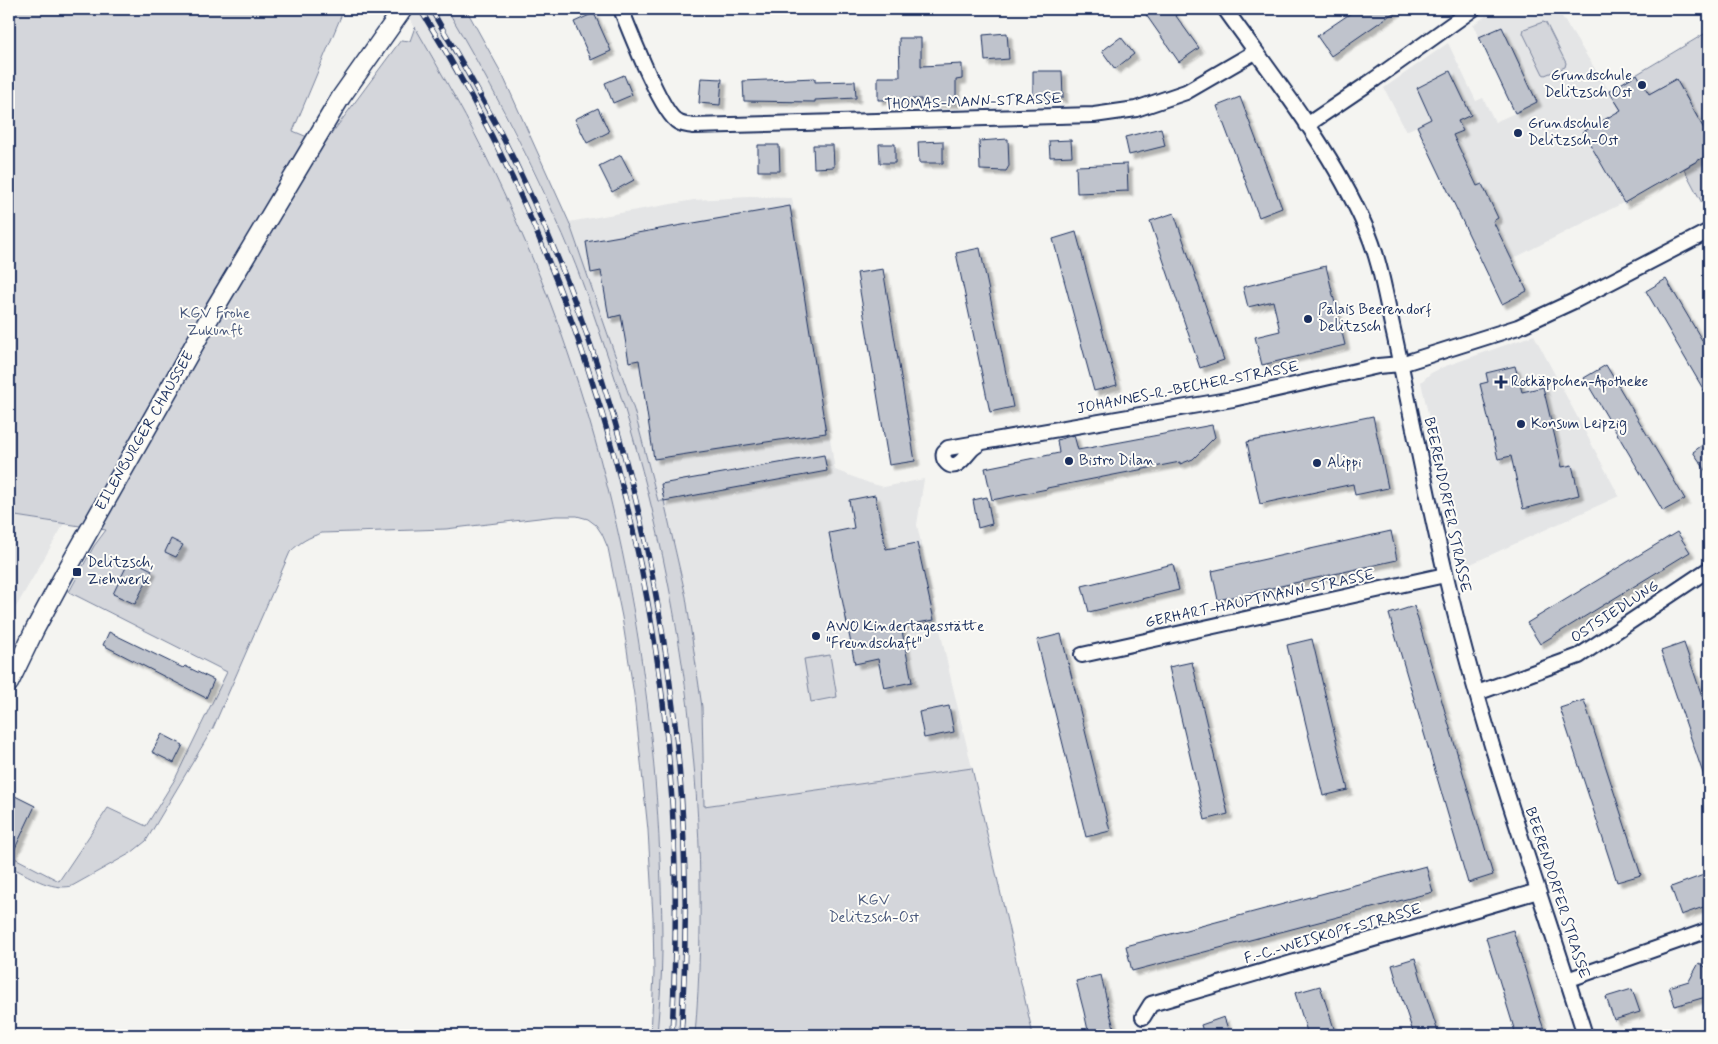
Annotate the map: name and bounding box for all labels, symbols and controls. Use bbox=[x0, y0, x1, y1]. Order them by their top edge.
place label: Grundschule Delitzsch Ost bbox=[1544, 66, 1633, 103]
marker: Grundschule Delitzsch Ost bbox=[1636, 79, 1648, 91]
street label: THOMAS-MANN-STRASSE bbox=[884, 89, 1062, 115]
place label: Grundschule Delitzsch-Ost bbox=[1528, 114, 1619, 151]
marker: Grundschule Delitzsch-Ost bbox=[1512, 127, 1524, 139]
place label: Palais Beerendorf Delitzsch bbox=[1318, 300, 1432, 337]
park label: KGV Frohe Zukunft bbox=[180, 304, 250, 341]
marker: Palais Beerendorf Delitzsch bbox=[1302, 313, 1314, 325]
street label: EILENBURGER CHAUSSEE bbox=[91, 347, 199, 514]
street label: JOHANNES-R.-BECHER-STRASSE bbox=[1075, 357, 1301, 419]
place label: Rotkäppchen-Apotheke bbox=[1511, 372, 1649, 393]
marker: Rotkäppchen-Apotheke bbox=[1495, 376, 1507, 388]
place label: Konsum Leipzig bbox=[1531, 414, 1627, 435]
street label: BEERENDORFER STRASSE bbox=[1419, 415, 1475, 595]
marker: Konsum Leipzig bbox=[1515, 418, 1527, 430]
place label: Bistro Dilan bbox=[1079, 451, 1155, 471]
place label: Alippi bbox=[1327, 453, 1362, 473]
marker: Bistro Dilan bbox=[1063, 455, 1075, 467]
marker: Alippi bbox=[1311, 457, 1323, 469]
place label: Delitzsch, Ziehwerk bbox=[87, 553, 154, 590]
street label: GERHART-HAUPTMANN-STRASSE bbox=[1143, 565, 1377, 633]
marker: Delitzsch, Ziehwerk bbox=[71, 566, 83, 578]
street label: OSTSIEDLUNG bbox=[1567, 576, 1663, 648]
place label: AWO Kindertagesstätte "Freundschaft" bbox=[826, 617, 984, 654]
marker: AWO Kindertagesstätte "Freundschaft" bbox=[810, 630, 822, 642]
street label: BEERENDORFER STRASSE bbox=[1520, 805, 1594, 982]
park label: KGV Delitzsch-Ost bbox=[829, 891, 920, 928]
street label: F.-C.-WEISKOPF-STRASSE bbox=[1242, 899, 1425, 969]

